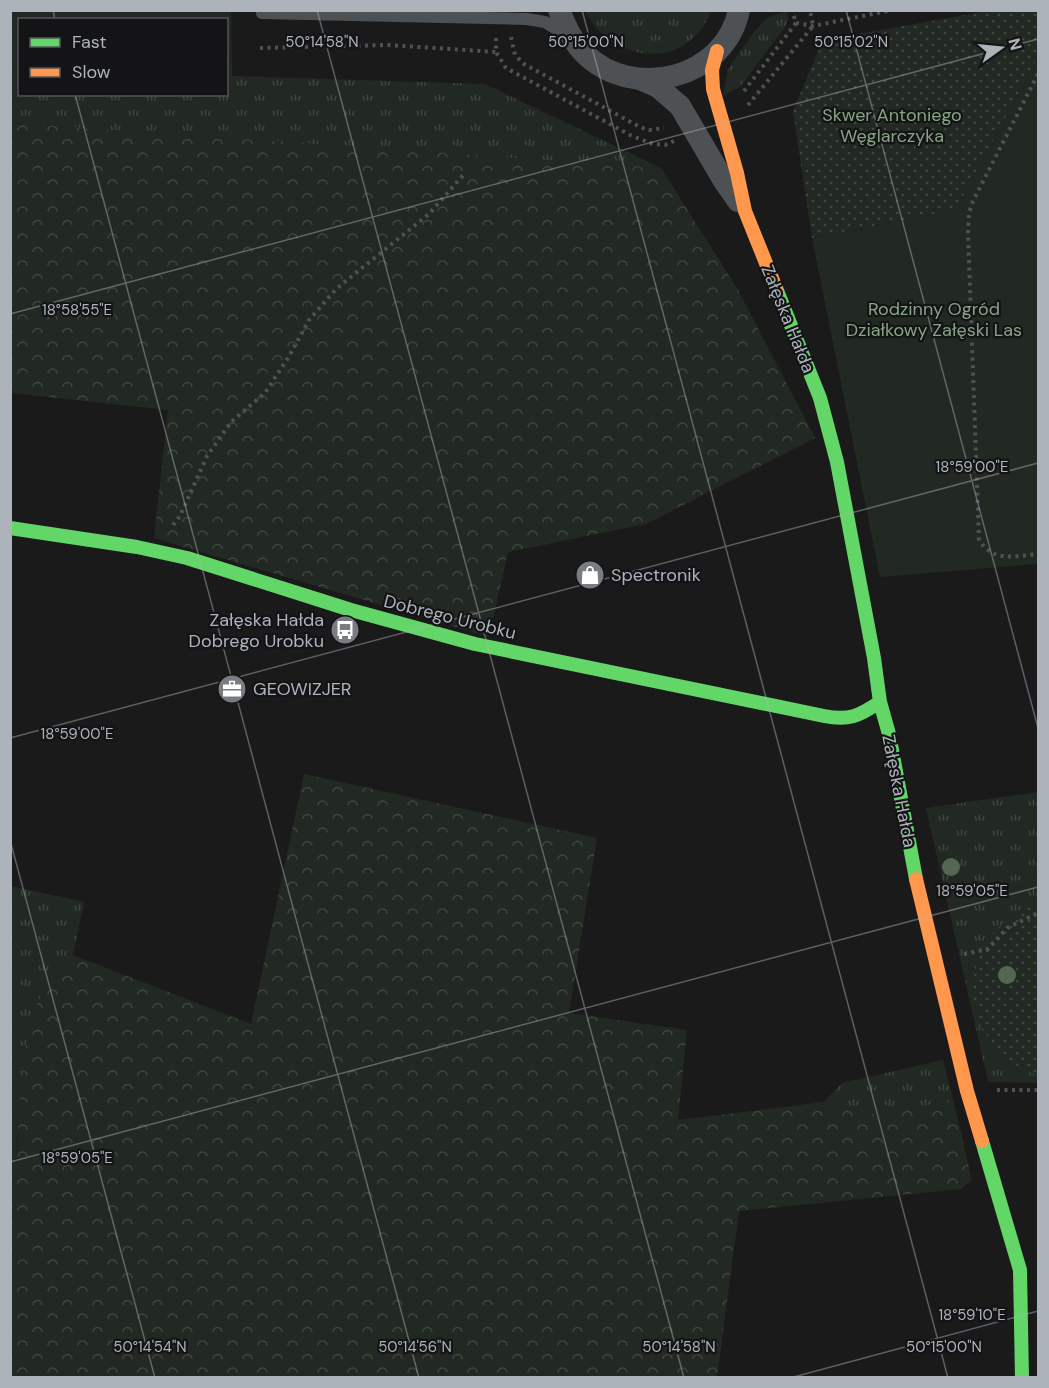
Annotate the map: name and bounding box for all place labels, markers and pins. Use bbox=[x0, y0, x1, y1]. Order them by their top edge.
shop icon: Spectronik bbox=[574, 559, 606, 591]
place label: Spectronik bbox=[611, 563, 701, 587]
place label: Załęska Hałda Dobrego Urobku bbox=[189, 608, 324, 653]
bus stop icon: Załęska Hałda Dobrego Urobku bbox=[329, 614, 361, 646]
office icon: GEOWIZJER bbox=[216, 673, 248, 705]
place label: GEOWIZJER bbox=[253, 677, 352, 701]

